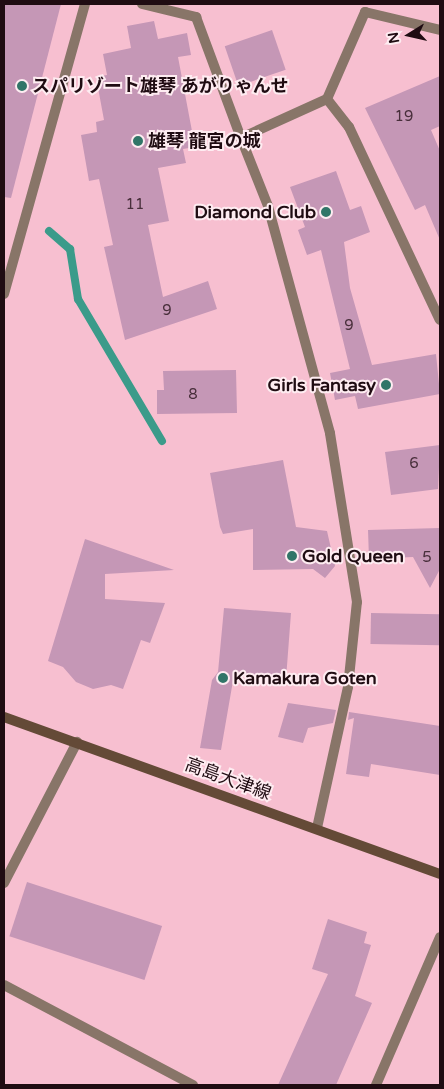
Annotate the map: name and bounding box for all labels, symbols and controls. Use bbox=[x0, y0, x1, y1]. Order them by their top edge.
north arrow bbox=[384, 10, 434, 60]
text: N bbox=[384, 31, 403, 45]
place label: スパリゾート雄琴 あがりゃんせ bbox=[32, 75, 289, 97]
marker: スパリゾート雄琴 あがりゃんせ bbox=[16, 80, 28, 92]
house number: 19 bbox=[395, 108, 413, 126]
place label: 雄琴 龍宮の城 bbox=[148, 130, 261, 152]
marker: 雄琴 龍宮の城 bbox=[132, 135, 144, 147]
house number: 11 bbox=[126, 196, 144, 214]
place label: Diamond Club bbox=[194, 201, 316, 223]
marker: Diamond Club bbox=[320, 206, 332, 218]
house number: 9 bbox=[162, 302, 172, 320]
house number: 9 bbox=[344, 317, 354, 335]
place label: Girls Fantasy bbox=[268, 374, 376, 396]
marker: Girls Fantasy bbox=[380, 379, 392, 391]
house number: 8 bbox=[188, 386, 198, 404]
house number: 6 bbox=[409, 455, 419, 473]
place label: Gold Queen bbox=[302, 545, 404, 567]
house number: 5 bbox=[422, 549, 432, 567]
marker: Gold Queen bbox=[286, 550, 298, 562]
place label: Kamakura Goten bbox=[233, 667, 377, 689]
marker: Kamakura Goten bbox=[217, 672, 229, 684]
street label: 高島大津線 bbox=[182, 753, 274, 805]

